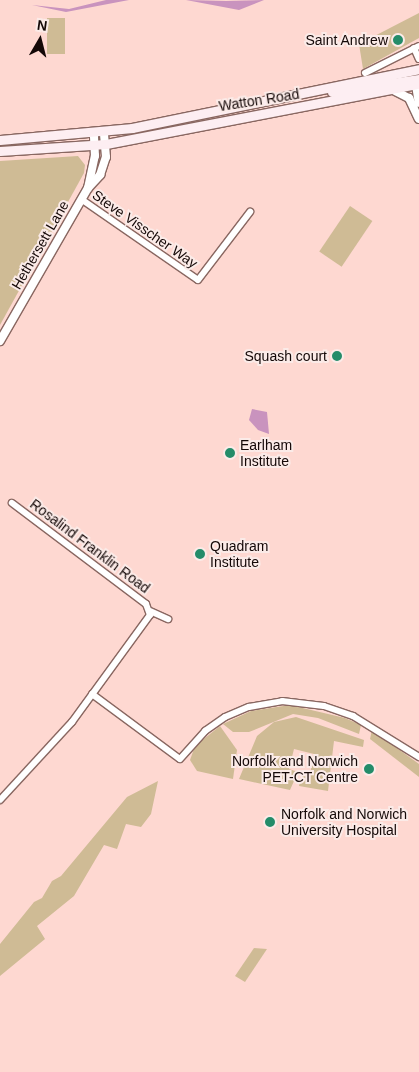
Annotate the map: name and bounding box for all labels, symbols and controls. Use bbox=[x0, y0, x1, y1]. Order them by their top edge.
north arrow bbox=[15, 15, 65, 65]
text: N bbox=[36, 17, 48, 34]
place label: Saint Andrew bbox=[305, 32, 388, 48]
marker: Saint Andrew bbox=[392, 34, 404, 46]
street label: Watton Road bbox=[218, 85, 300, 115]
street label: Steve Visscher Way bbox=[89, 186, 201, 272]
street label: Hethersett Lane bbox=[8, 198, 72, 292]
place label: Squash court bbox=[245, 348, 327, 364]
marker: Squash court bbox=[331, 350, 343, 362]
place label: Earlham Institute bbox=[240, 437, 292, 470]
marker: Earlham Institute bbox=[224, 447, 236, 459]
street label: Rosalind Franklin Road bbox=[27, 496, 153, 596]
place label: Quadram Institute bbox=[210, 538, 268, 570]
marker: Quadram Institute bbox=[194, 548, 206, 560]
place label: Norfolk and Norwich PET-CT Centre bbox=[232, 753, 358, 786]
marker: Norfolk and Norwich PET-CT Centre bbox=[362, 762, 376, 776]
place label: Norfolk and Norwich University Hospital bbox=[281, 806, 407, 839]
marker: Norfolk and Norwich University Hospital bbox=[263, 815, 277, 829]

